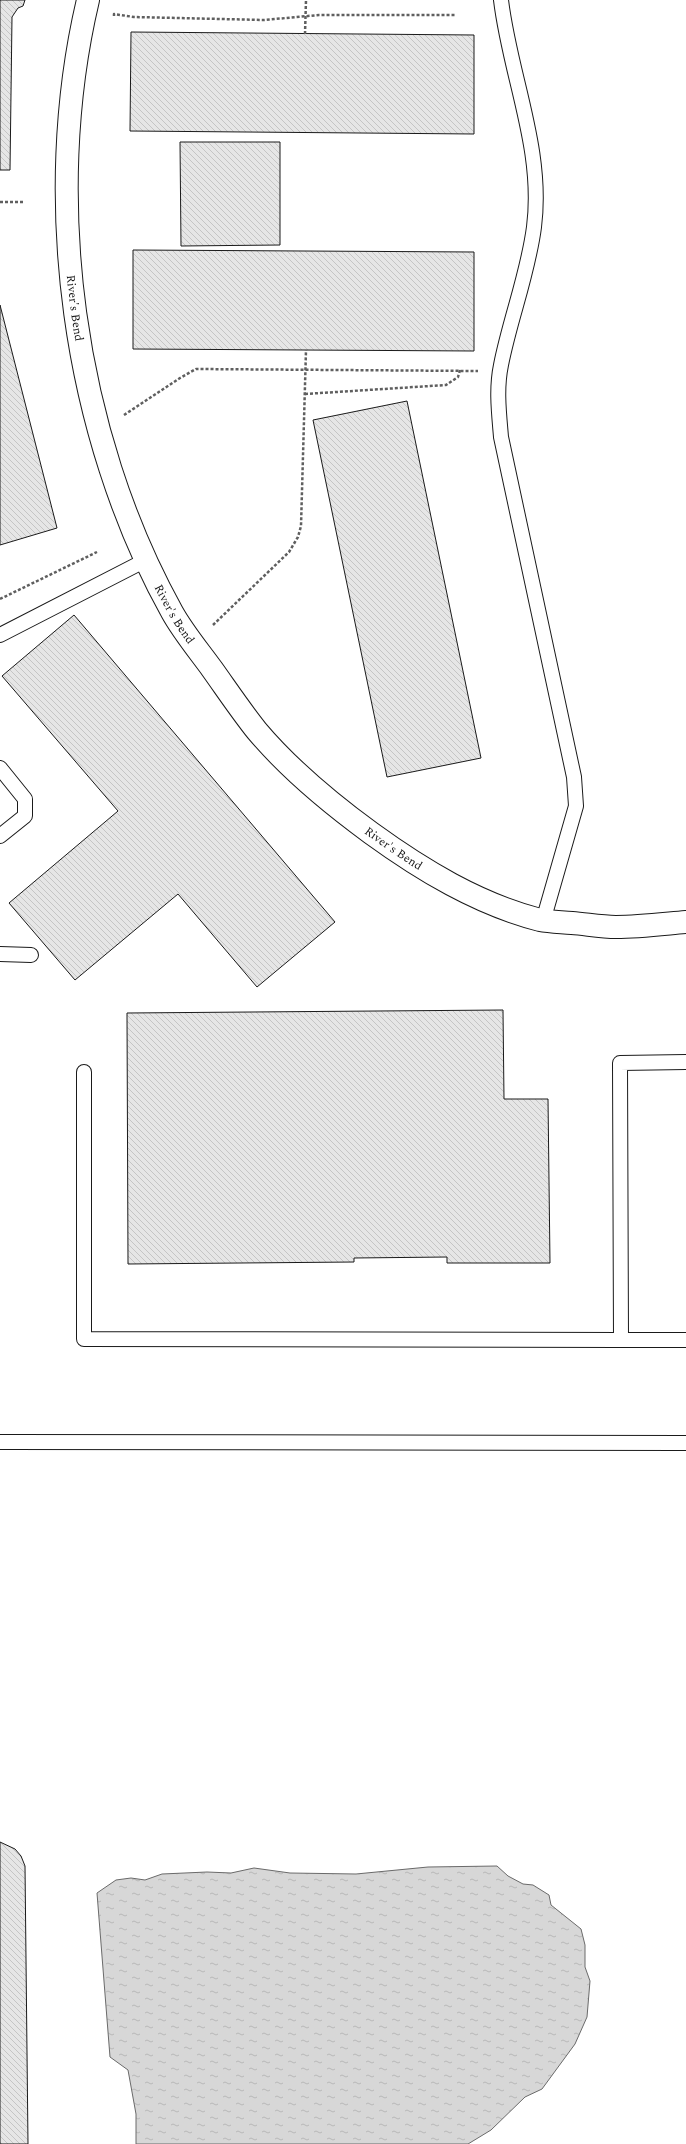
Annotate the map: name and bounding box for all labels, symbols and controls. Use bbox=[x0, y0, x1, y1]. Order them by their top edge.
street label: River's Bend bbox=[61, 274, 89, 343]
street label: River's Bend bbox=[149, 581, 200, 648]
street label: River's Bend bbox=[361, 822, 427, 875]

